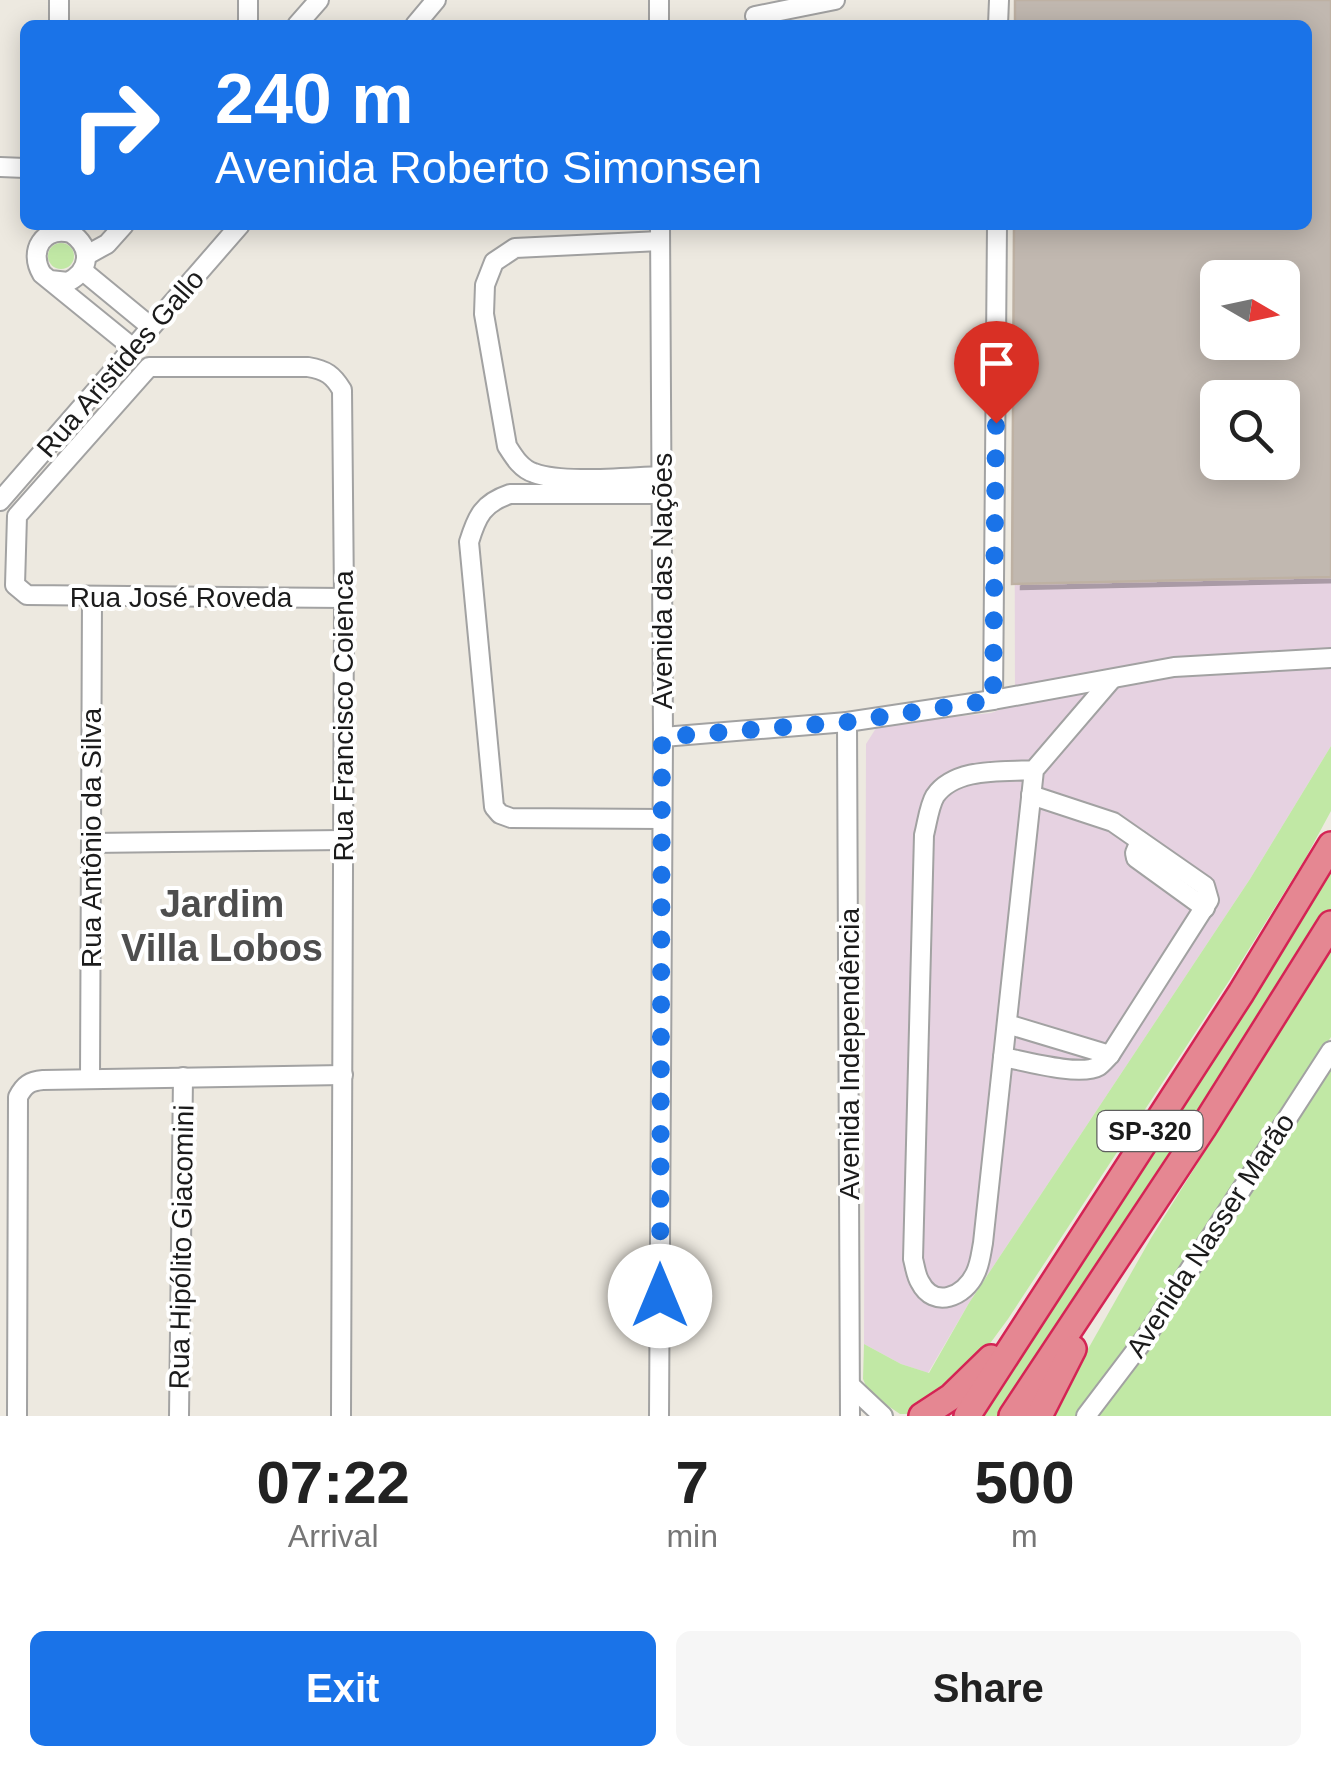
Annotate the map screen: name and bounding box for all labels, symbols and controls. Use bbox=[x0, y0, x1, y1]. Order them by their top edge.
icon: right bbox=[50, 60, 180, 190]
text: 240 m bbox=[215, 60, 413, 138]
text: Avenida Roberto Simonsen bbox=[215, 142, 762, 193]
north arrow bbox=[1200, 260, 1300, 360]
map controls bbox=[1200, 260, 1300, 480]
street label: Rua Aristides Gallo bbox=[31, 263, 210, 463]
pin bbox=[954, 321, 1039, 424]
icon: arrive bbox=[969, 336, 1024, 391]
button: search bbox=[1200, 380, 1300, 480]
street label: Avenida das Nações bbox=[647, 453, 678, 709]
street label: Rua Francisco Coienca bbox=[328, 570, 359, 862]
street label: Rua José Roveda bbox=[70, 582, 293, 613]
street label: Rua Antônio da Silva bbox=[76, 708, 107, 968]
district label: Jardim Villa Lobos bbox=[121, 883, 323, 969]
street label: Avenida Independência bbox=[834, 907, 865, 1200]
street label: Rua Hipólito Giacomini bbox=[164, 1104, 199, 1390]
street label: Avenida Nasser Marão bbox=[1120, 1108, 1301, 1363]
road number: SP-320 bbox=[1098, 1111, 1202, 1151]
position arrow bbox=[608, 1244, 712, 1348]
text: 07:22 bbox=[256, 1449, 410, 1516]
text: 7 bbox=[675, 1449, 709, 1516]
text: 500 bbox=[974, 1449, 1075, 1516]
text: Arrival bbox=[288, 1518, 379, 1554]
text: min bbox=[666, 1518, 718, 1554]
text: m bbox=[1011, 1518, 1038, 1554]
button: Exit bbox=[30, 1631, 656, 1746]
button: Share bbox=[676, 1631, 1301, 1746]

